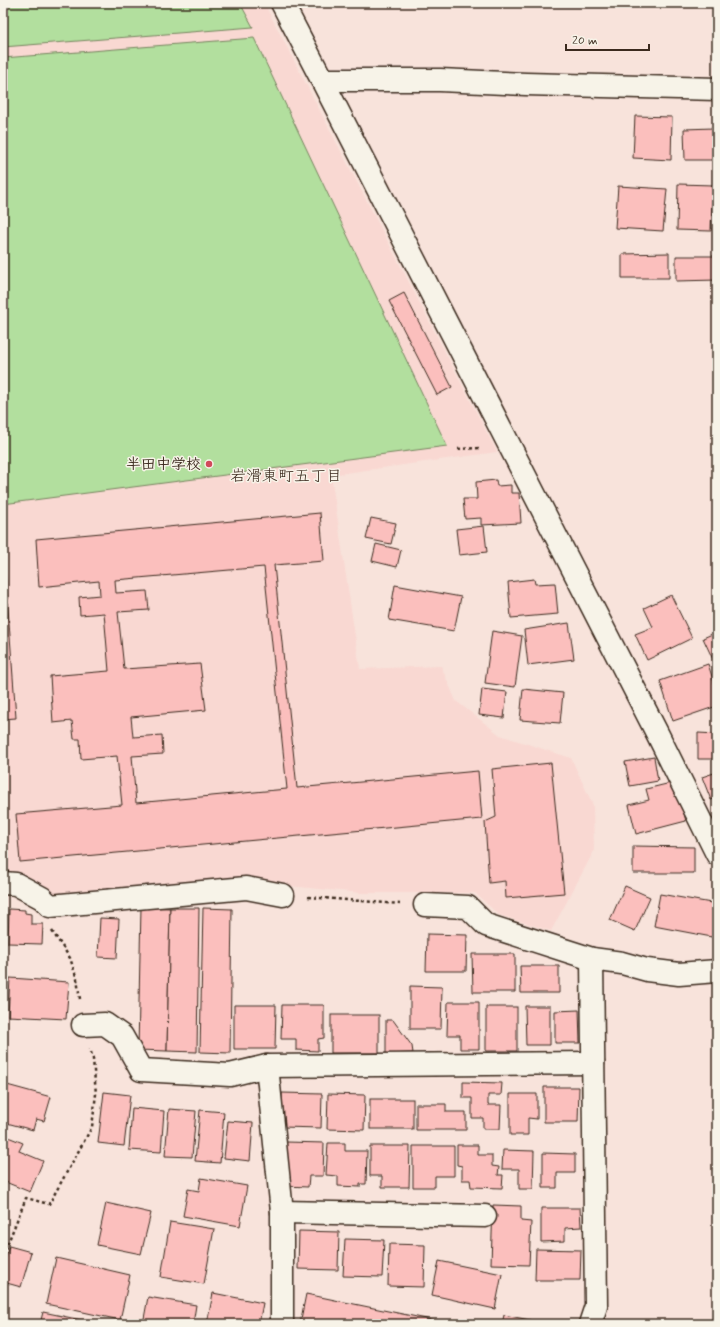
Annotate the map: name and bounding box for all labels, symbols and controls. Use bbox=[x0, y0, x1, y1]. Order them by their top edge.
scale bar bbox=[566, 26, 649, 52]
text: 20 m bbox=[572, 33, 598, 49]
place label: 半田中学校 bbox=[126, 455, 201, 475]
marker: 半田中学校 bbox=[204, 459, 214, 469]
district label: 岩滑東町五丁目 bbox=[230, 466, 342, 487]

